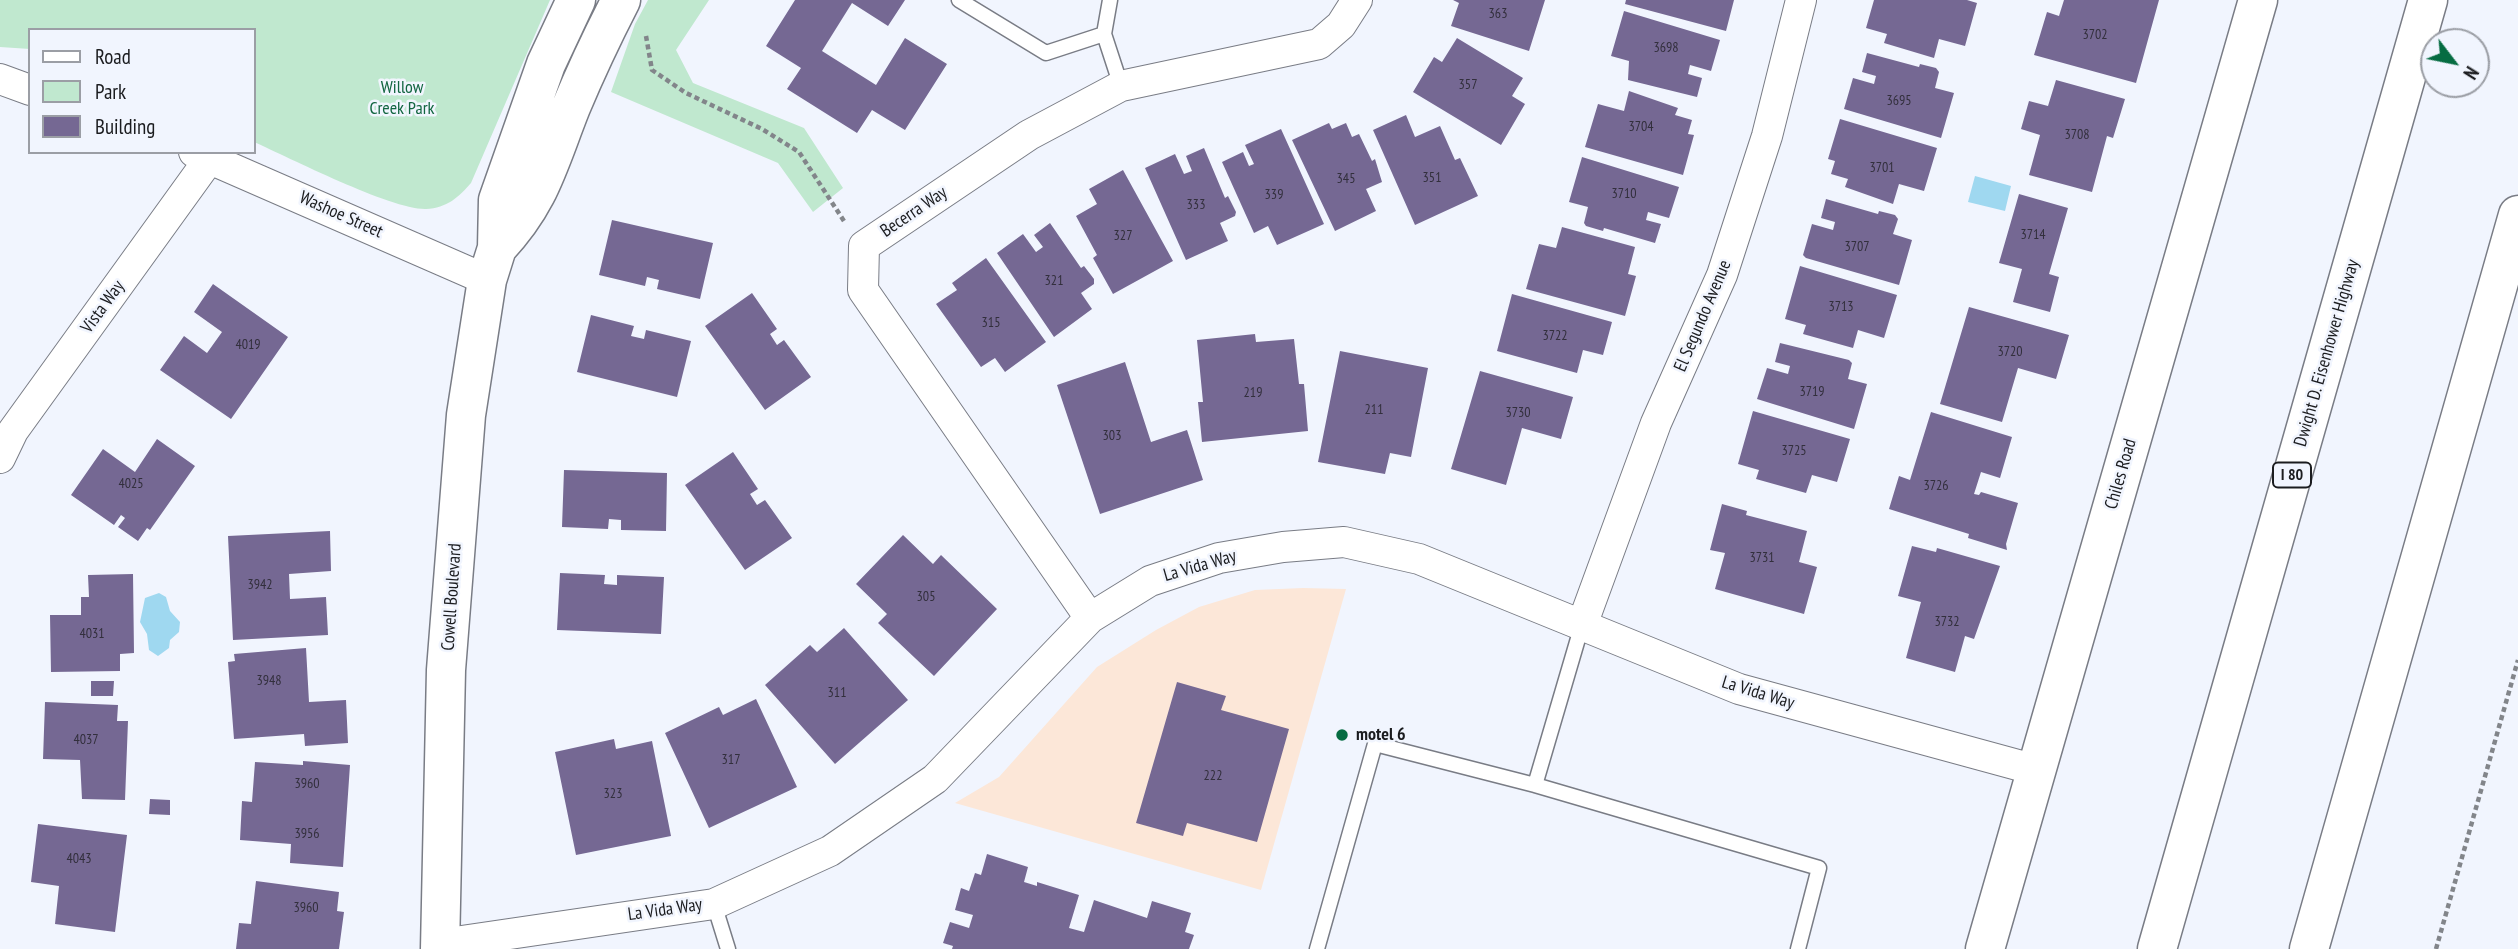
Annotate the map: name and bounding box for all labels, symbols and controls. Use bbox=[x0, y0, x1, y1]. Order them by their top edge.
house number: 363 bbox=[1489, 6, 1507, 22]
house number: 3702 bbox=[2082, 27, 2108, 43]
legend bbox=[28, 28, 256, 154]
north arrow bbox=[2420, 28, 2490, 98]
house number: 3698 bbox=[1653, 40, 1679, 56]
text: Road bbox=[95, 43, 131, 70]
text: N bbox=[2458, 62, 2484, 84]
park label: Willow Creek Park bbox=[369, 77, 435, 119]
house number: 357 bbox=[1459, 77, 1477, 93]
text: Park bbox=[95, 78, 126, 105]
house number: 3695 bbox=[1886, 93, 1912, 109]
text: Building bbox=[95, 113, 155, 140]
house number: 3704 bbox=[1628, 119, 1654, 135]
house number: 3708 bbox=[2064, 127, 2090, 143]
house number: 3701 bbox=[1869, 160, 1895, 176]
house number: 351 bbox=[1423, 170, 1441, 186]
house number: 345 bbox=[1337, 171, 1355, 187]
street label: Becerra Way bbox=[877, 182, 951, 242]
house number: 3710 bbox=[1611, 186, 1637, 202]
street label: Washoe Street bbox=[296, 187, 386, 243]
house number: 339 bbox=[1265, 187, 1283, 203]
house number: 333 bbox=[1187, 197, 1205, 213]
house number: 3714 bbox=[2020, 227, 2046, 243]
house number: 327 bbox=[1114, 228, 1132, 244]
house number: 3707 bbox=[1844, 239, 1870, 255]
street label: El Segundo Avenue bbox=[1670, 257, 1736, 375]
street label: Dwight D. Eisenhower Highway bbox=[2290, 257, 2364, 449]
house number: 321 bbox=[1045, 273, 1063, 289]
street label: Vista Way bbox=[77, 276, 129, 338]
house number: 3713 bbox=[1828, 299, 1854, 315]
house number: 315 bbox=[982, 315, 1000, 331]
house number: 3722 bbox=[1542, 328, 1568, 344]
house number: 4019 bbox=[235, 337, 261, 353]
house number: 3720 bbox=[1997, 344, 2023, 360]
house number: 3719 bbox=[1799, 384, 1825, 400]
house number: 219 bbox=[1244, 385, 1262, 401]
house number: 211 bbox=[1365, 402, 1383, 418]
house number: 3730 bbox=[1505, 405, 1531, 421]
house number: 303 bbox=[1103, 428, 1121, 444]
street label: Chiles Road bbox=[2101, 436, 2141, 512]
house number: 3725 bbox=[1781, 443, 1807, 459]
road number: I 80 bbox=[2273, 462, 2311, 488]
house number: 4025 bbox=[118, 476, 144, 492]
house number: 3726 bbox=[1923, 478, 1949, 494]
street label: Cowell Boulevard bbox=[437, 543, 467, 651]
street label: La Vida Way bbox=[1161, 545, 1239, 587]
house number: 3731 bbox=[1749, 550, 1775, 566]
house number: 3942 bbox=[247, 577, 273, 593]
house number: 305 bbox=[917, 589, 935, 605]
house number: 3732 bbox=[1934, 614, 1960, 630]
house number: 4031 bbox=[79, 626, 105, 642]
street label: La Vida Way bbox=[1719, 672, 1797, 714]
house number: 3948 bbox=[256, 673, 282, 689]
house number: 311 bbox=[828, 685, 846, 701]
place label: motel 6 bbox=[1356, 724, 1406, 746]
marker: motel 6 bbox=[1334, 727, 1350, 743]
house number: 4037 bbox=[73, 732, 99, 748]
house number: 317 bbox=[722, 752, 740, 768]
house number: 222 bbox=[1204, 768, 1222, 784]
house number: 3960 bbox=[294, 776, 320, 792]
house number: 323 bbox=[604, 786, 622, 802]
house number: 3956 bbox=[294, 826, 320, 842]
house number: 4043 bbox=[66, 851, 92, 867]
street label: La Vida Way bbox=[626, 894, 704, 926]
house number: 3960 bbox=[293, 900, 319, 916]

